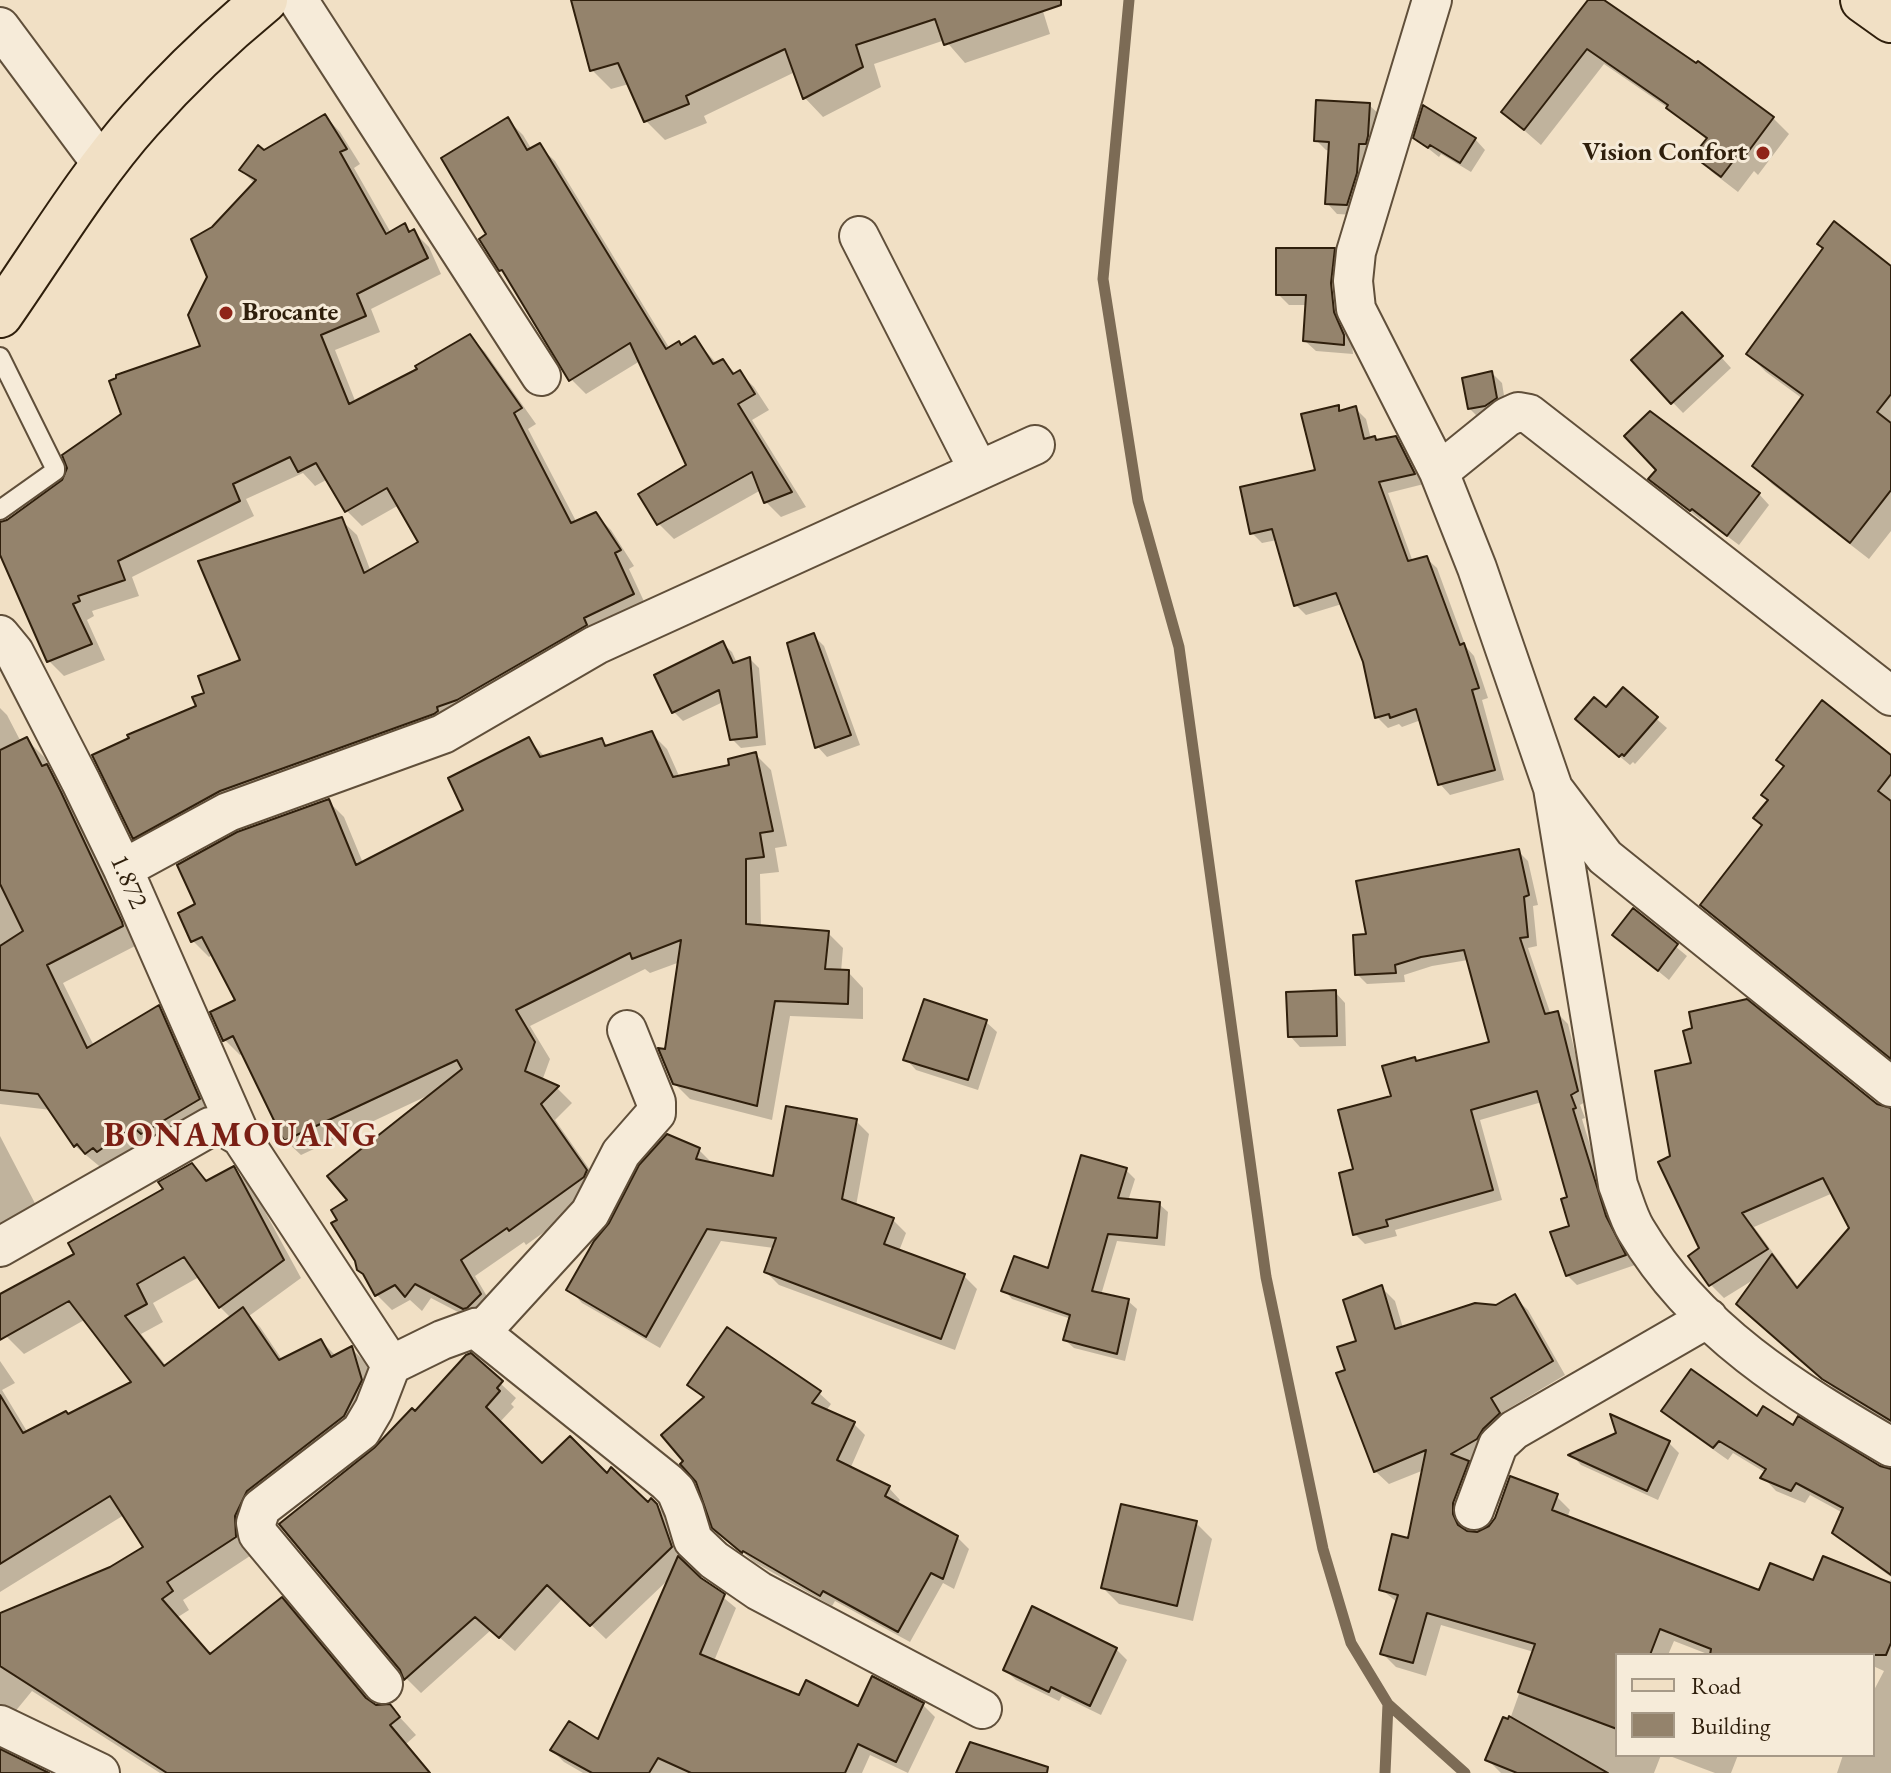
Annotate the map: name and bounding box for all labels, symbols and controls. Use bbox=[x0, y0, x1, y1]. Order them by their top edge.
place label: Vision Confort bbox=[1582, 137, 1747, 169]
marker: Vision Confort bbox=[1754, 144, 1772, 162]
place label: Brocante bbox=[242, 297, 338, 329]
marker: Brocante bbox=[217, 304, 235, 322]
street label: 1.872 bbox=[102, 850, 154, 914]
district label: BONAMOUANG bbox=[104, 1117, 378, 1157]
legend bbox=[1615, 1653, 1875, 1757]
text: Road bbox=[1691, 1670, 1741, 1701]
text: Building bbox=[1691, 1710, 1771, 1741]

